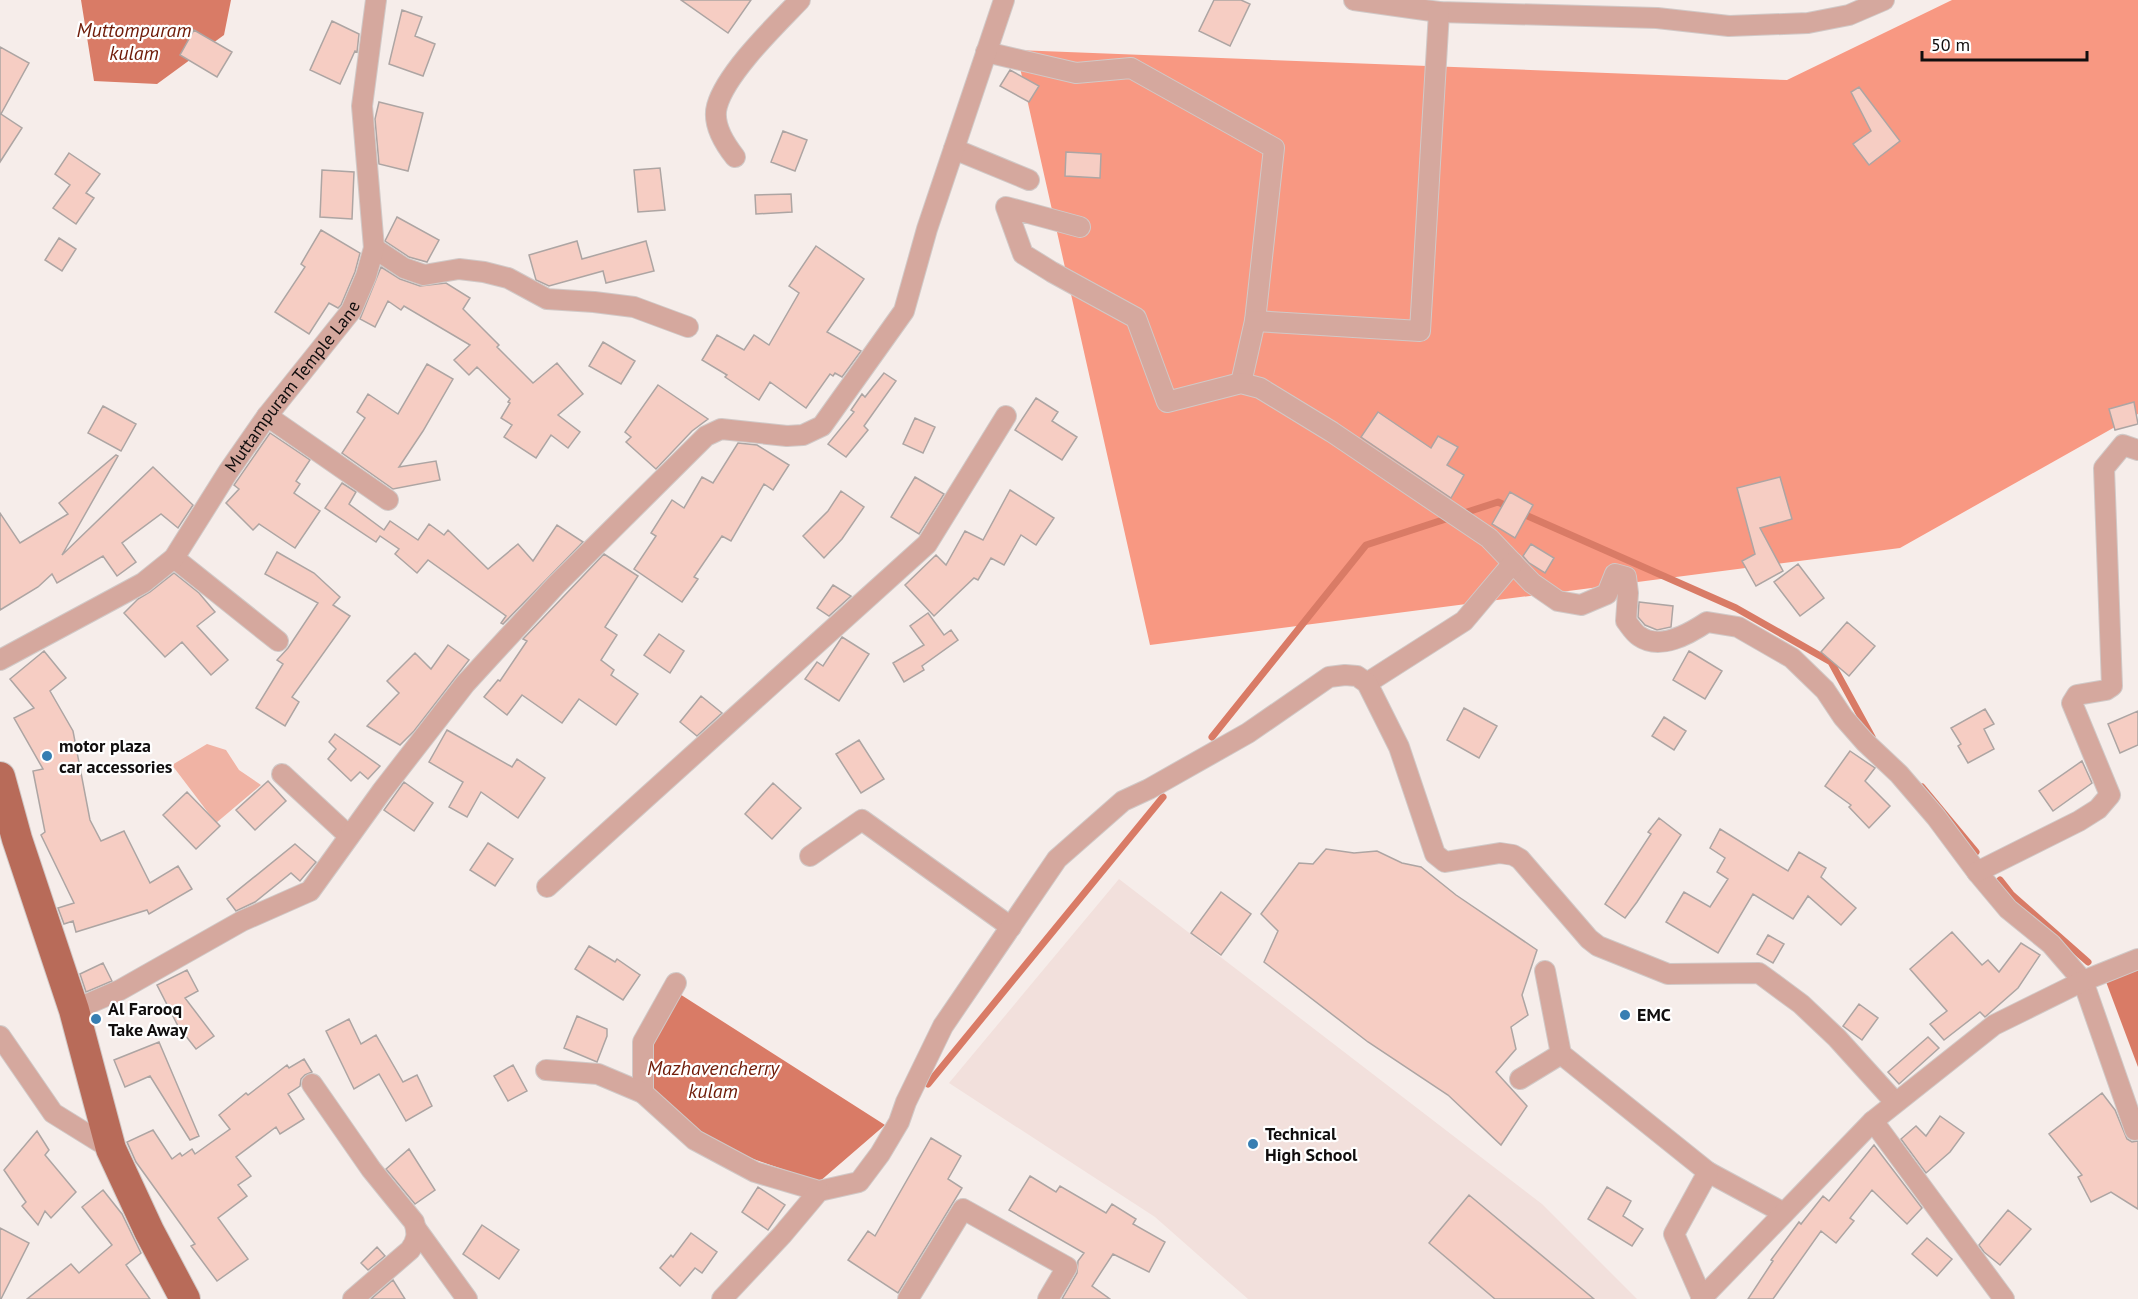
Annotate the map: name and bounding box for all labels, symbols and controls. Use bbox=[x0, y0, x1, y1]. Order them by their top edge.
water label: Muttompuram kulam bbox=[77, 17, 191, 66]
scale bar bbox=[1922, 24, 2087, 62]
text: 50 m bbox=[1931, 33, 1970, 56]
street label: Muttampuram Temple Lane bbox=[219, 297, 365, 477]
place label: motor plaza car accessories bbox=[59, 734, 173, 778]
marker: motor plaza car accessories bbox=[40, 749, 54, 763]
place label: Al Farooq Take Away bbox=[108, 997, 188, 1041]
place label: EMC bbox=[1637, 1003, 1671, 1026]
marker: EMC bbox=[1618, 1008, 1632, 1022]
marker: Al Farooq Take Away bbox=[89, 1012, 103, 1026]
water label: Mazhavencherry kulam bbox=[647, 1055, 780, 1104]
place label: Technical High School bbox=[1265, 1122, 1358, 1166]
marker: Technical High School bbox=[1246, 1137, 1260, 1151]

